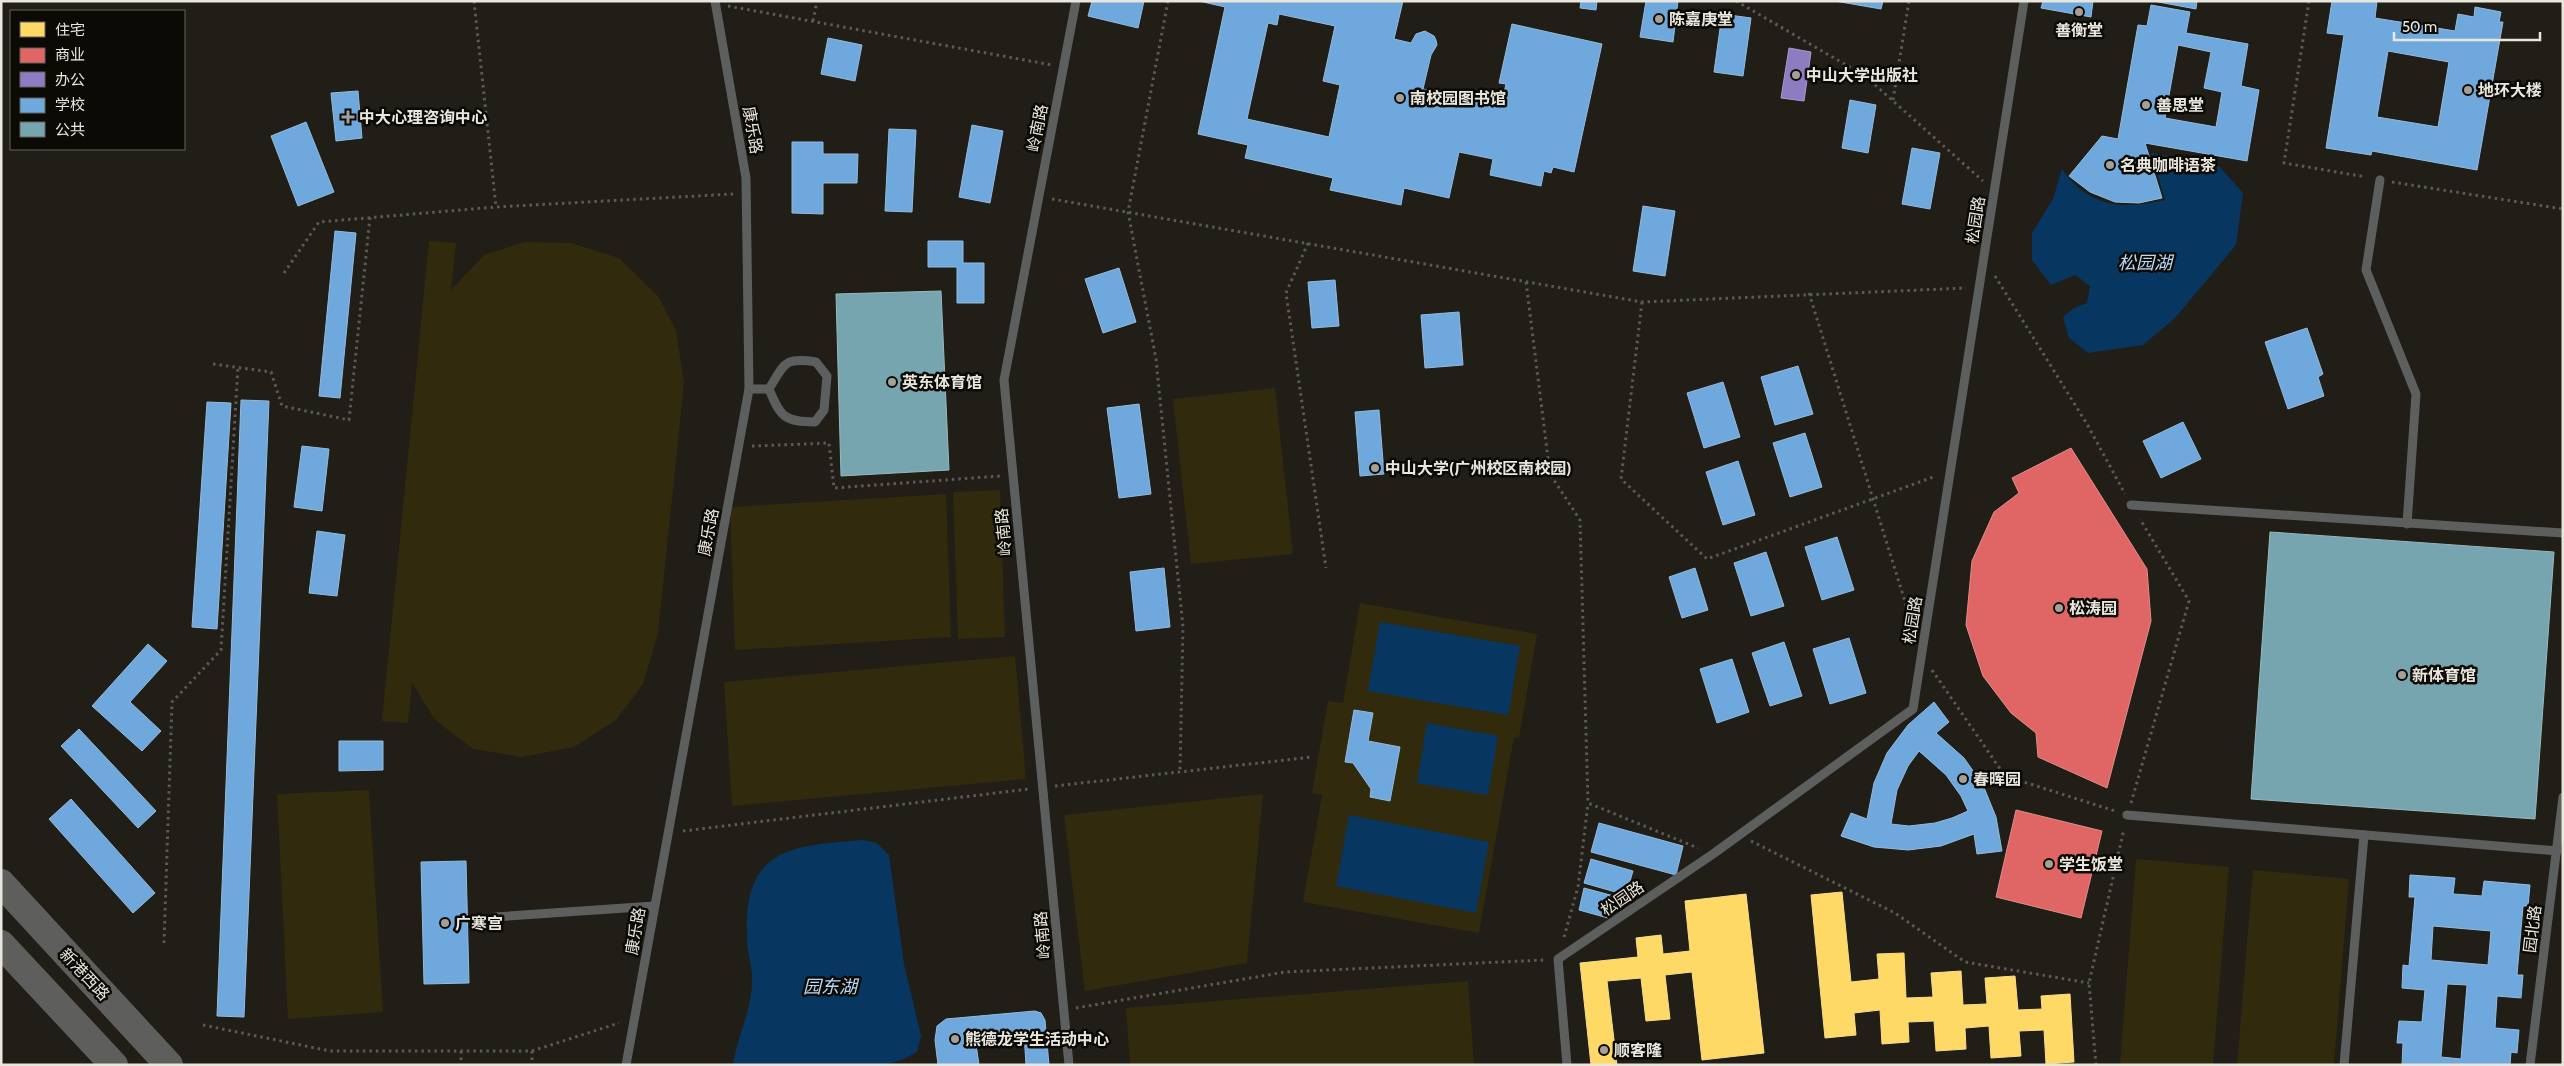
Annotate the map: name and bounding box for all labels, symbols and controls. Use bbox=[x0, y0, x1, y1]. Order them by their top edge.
marker: 善衡堂 bbox=[2073, 6, 2085, 18]
legend bbox=[10, 10, 185, 150]
place label: 陈嘉庚堂 bbox=[1669, 10, 1733, 29]
scale bar bbox=[2394, 10, 2540, 42]
marker: 陈嘉庚堂 bbox=[1653, 13, 1665, 25]
text: 50 m bbox=[2402, 18, 2437, 36]
text: 住宅 bbox=[55, 21, 85, 39]
place label: 善衡堂 bbox=[2055, 21, 2103, 40]
text: 商业 bbox=[55, 46, 85, 64]
place label: 中山大学出版社 bbox=[1806, 66, 1918, 85]
marker: 中山大学出版社 bbox=[1790, 69, 1802, 81]
text: 办公 bbox=[55, 71, 85, 89]
place label: 地环大楼 bbox=[2478, 81, 2542, 100]
marker: 地环大楼 bbox=[2462, 84, 2474, 96]
place label: 南校园图书馆 bbox=[1410, 89, 1506, 108]
marker: 南校园图书馆 bbox=[1394, 92, 1406, 104]
text: 学校 bbox=[55, 96, 85, 114]
place label: 善思堂 bbox=[2156, 96, 2204, 115]
marker: 善思堂 bbox=[2140, 99, 2152, 111]
street label: 岭南路 bbox=[1024, 103, 1051, 153]
street label: 康乐路 bbox=[739, 105, 766, 155]
place label: 中大心理咨询中心 bbox=[359, 108, 487, 127]
marker: 中大心理咨询中心 bbox=[341, 110, 355, 124]
text: 公共 bbox=[55, 121, 85, 139]
place label: 名典咖啡语茶 bbox=[2120, 156, 2216, 175]
marker: 名典咖啡语茶 bbox=[2104, 159, 2116, 171]
street label: 松园路 bbox=[1962, 195, 1989, 245]
water label: 松园湖 bbox=[2118, 252, 2175, 274]
place label: 英东体育馆 bbox=[902, 373, 982, 392]
marker: 英东体育馆 bbox=[886, 376, 898, 388]
place label: 中山大学(广州校区南校园) bbox=[1385, 459, 1572, 478]
marker: 中山大学(广州校区南校园) bbox=[1369, 462, 1381, 474]
street label: 康乐路 bbox=[695, 507, 722, 557]
street label: 岭南路 bbox=[992, 507, 1015, 557]
street label: 松园路 bbox=[1899, 595, 1926, 645]
place label: 松涛园 bbox=[2069, 599, 2117, 618]
marker: 松涛园 bbox=[2053, 602, 2065, 614]
place label: 新体育馆 bbox=[2412, 666, 2476, 685]
marker: 新体育馆 bbox=[2396, 669, 2408, 681]
place label: 春晖园 bbox=[1973, 770, 2021, 789]
marker: 春晖园 bbox=[1957, 773, 1969, 785]
place label: 学生饭堂 bbox=[2059, 855, 2123, 874]
marker: 学生饭堂 bbox=[2043, 858, 2055, 870]
street label: 松园路 bbox=[1597, 877, 1647, 920]
street label: 园北路 bbox=[2520, 904, 2545, 954]
street label: 康乐路 bbox=[622, 906, 649, 956]
street label: 岭南路 bbox=[1031, 910, 1054, 960]
place label: 广寒宫 bbox=[455, 914, 503, 933]
marker: 广寒宫 bbox=[439, 917, 451, 929]
street label: 新港西路 bbox=[56, 944, 113, 1004]
water label: 园东湖 bbox=[803, 976, 860, 998]
place label: 熊德龙学生活动中心 bbox=[965, 1030, 1109, 1049]
marker: 熊德龙学生活动中心 bbox=[949, 1033, 961, 1045]
place label: 顺客隆 bbox=[1614, 1041, 1662, 1060]
marker: 顺客隆 bbox=[1598, 1044, 1610, 1056]

